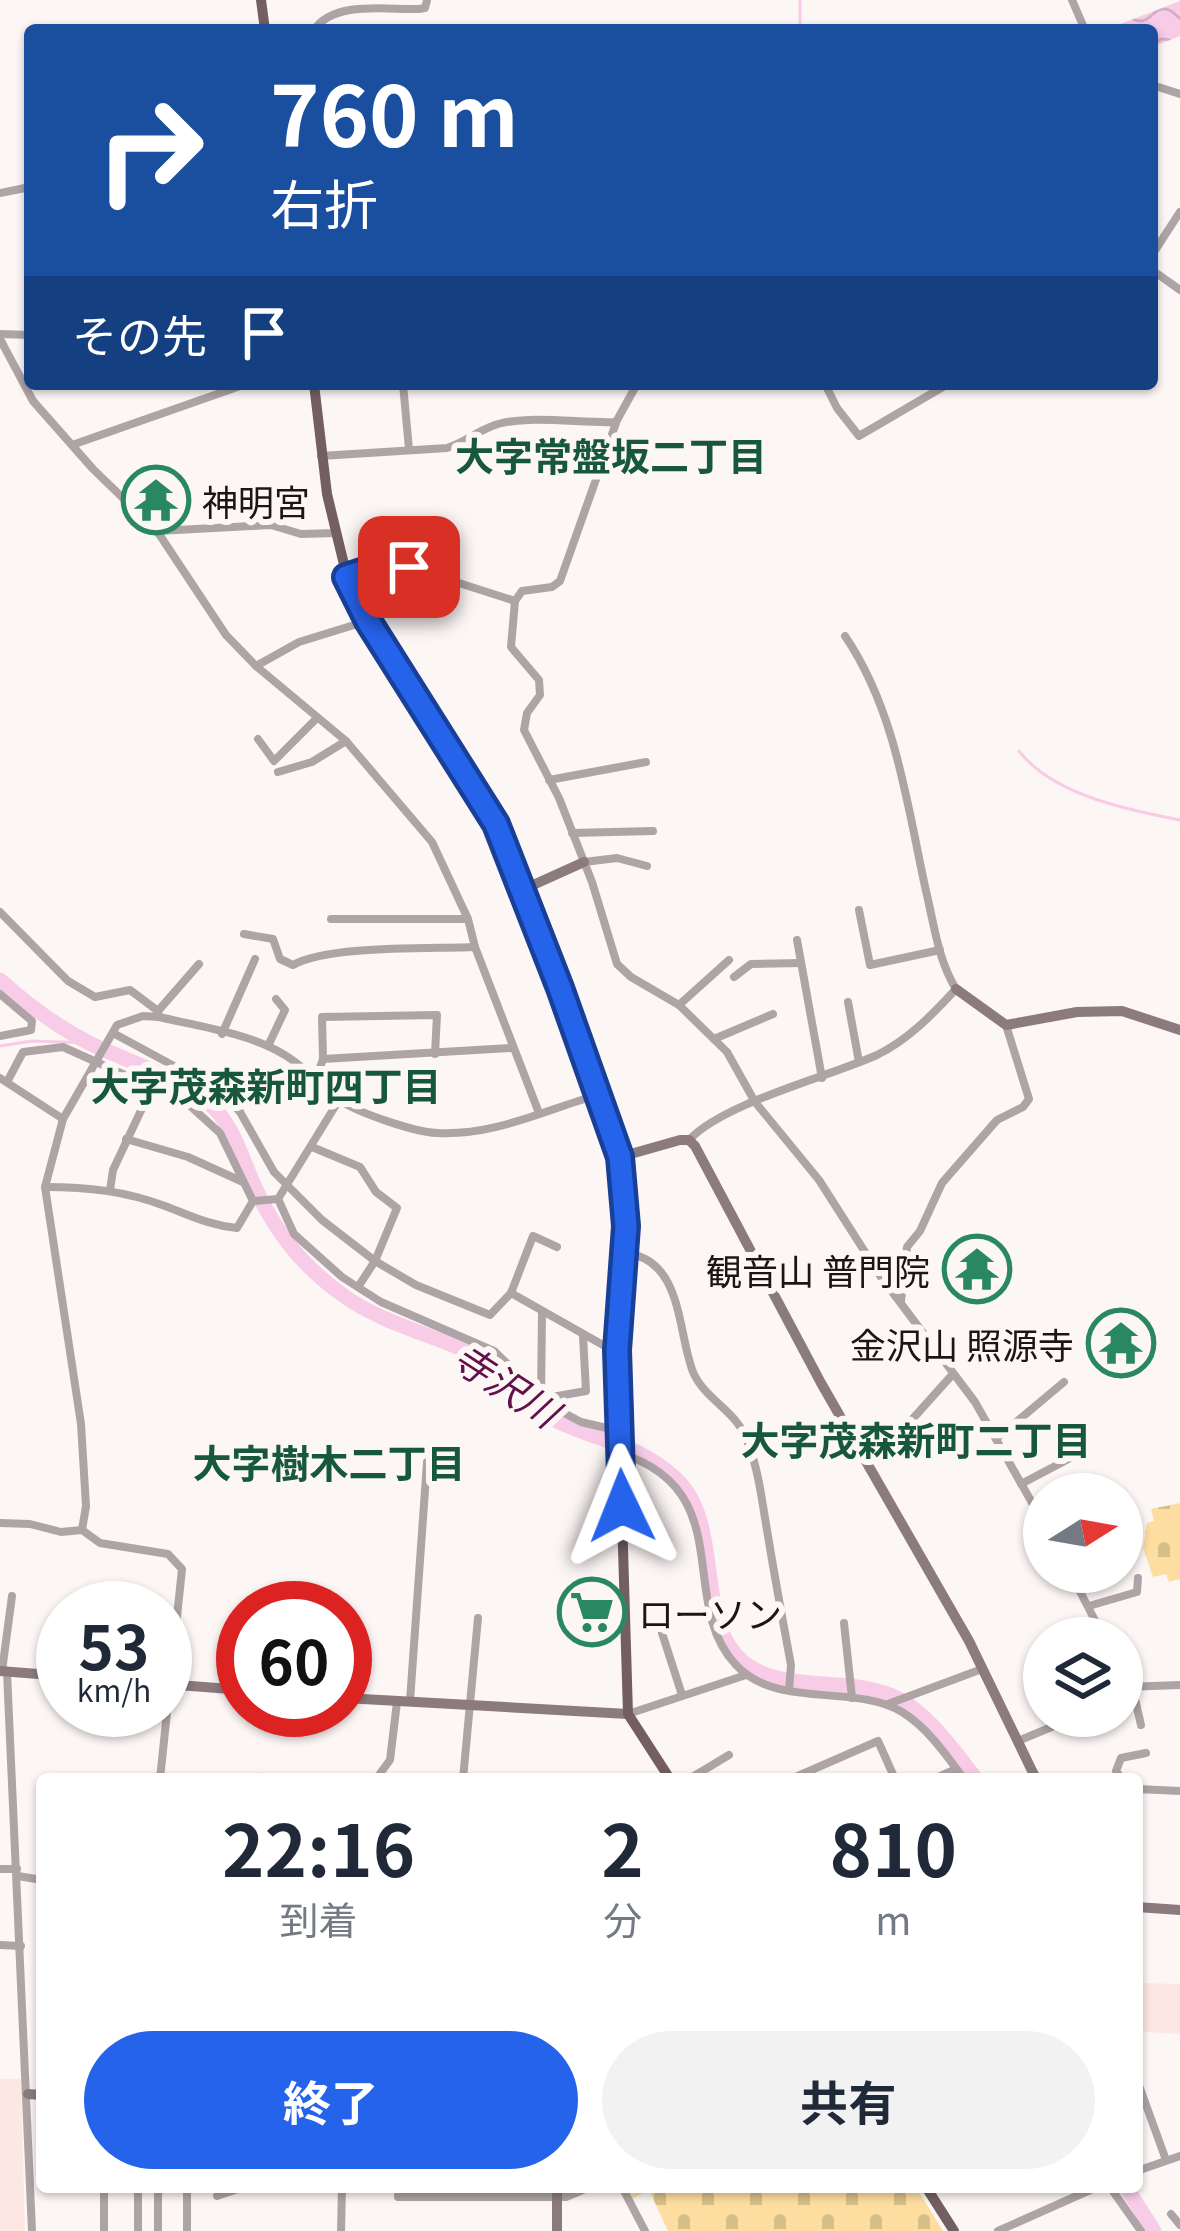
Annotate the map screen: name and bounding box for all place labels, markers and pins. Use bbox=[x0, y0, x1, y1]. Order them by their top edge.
temple icon: 神明宮 bbox=[121, 465, 191, 535]
place label: 神明宮 bbox=[202, 474, 310, 526]
pin bbox=[358, 516, 460, 618]
temple icon: 観音山 普門院 bbox=[942, 1234, 1012, 1304]
place label: 観音山 普門院 bbox=[706, 1243, 930, 1295]
temple icon: 金沢山 照源寺 bbox=[1086, 1308, 1156, 1378]
place label: 金沢山 照源寺 bbox=[850, 1317, 1074, 1369]
supermarket icon: ローソン bbox=[557, 1577, 627, 1647]
place label: ローソン bbox=[638, 1586, 782, 1638]

